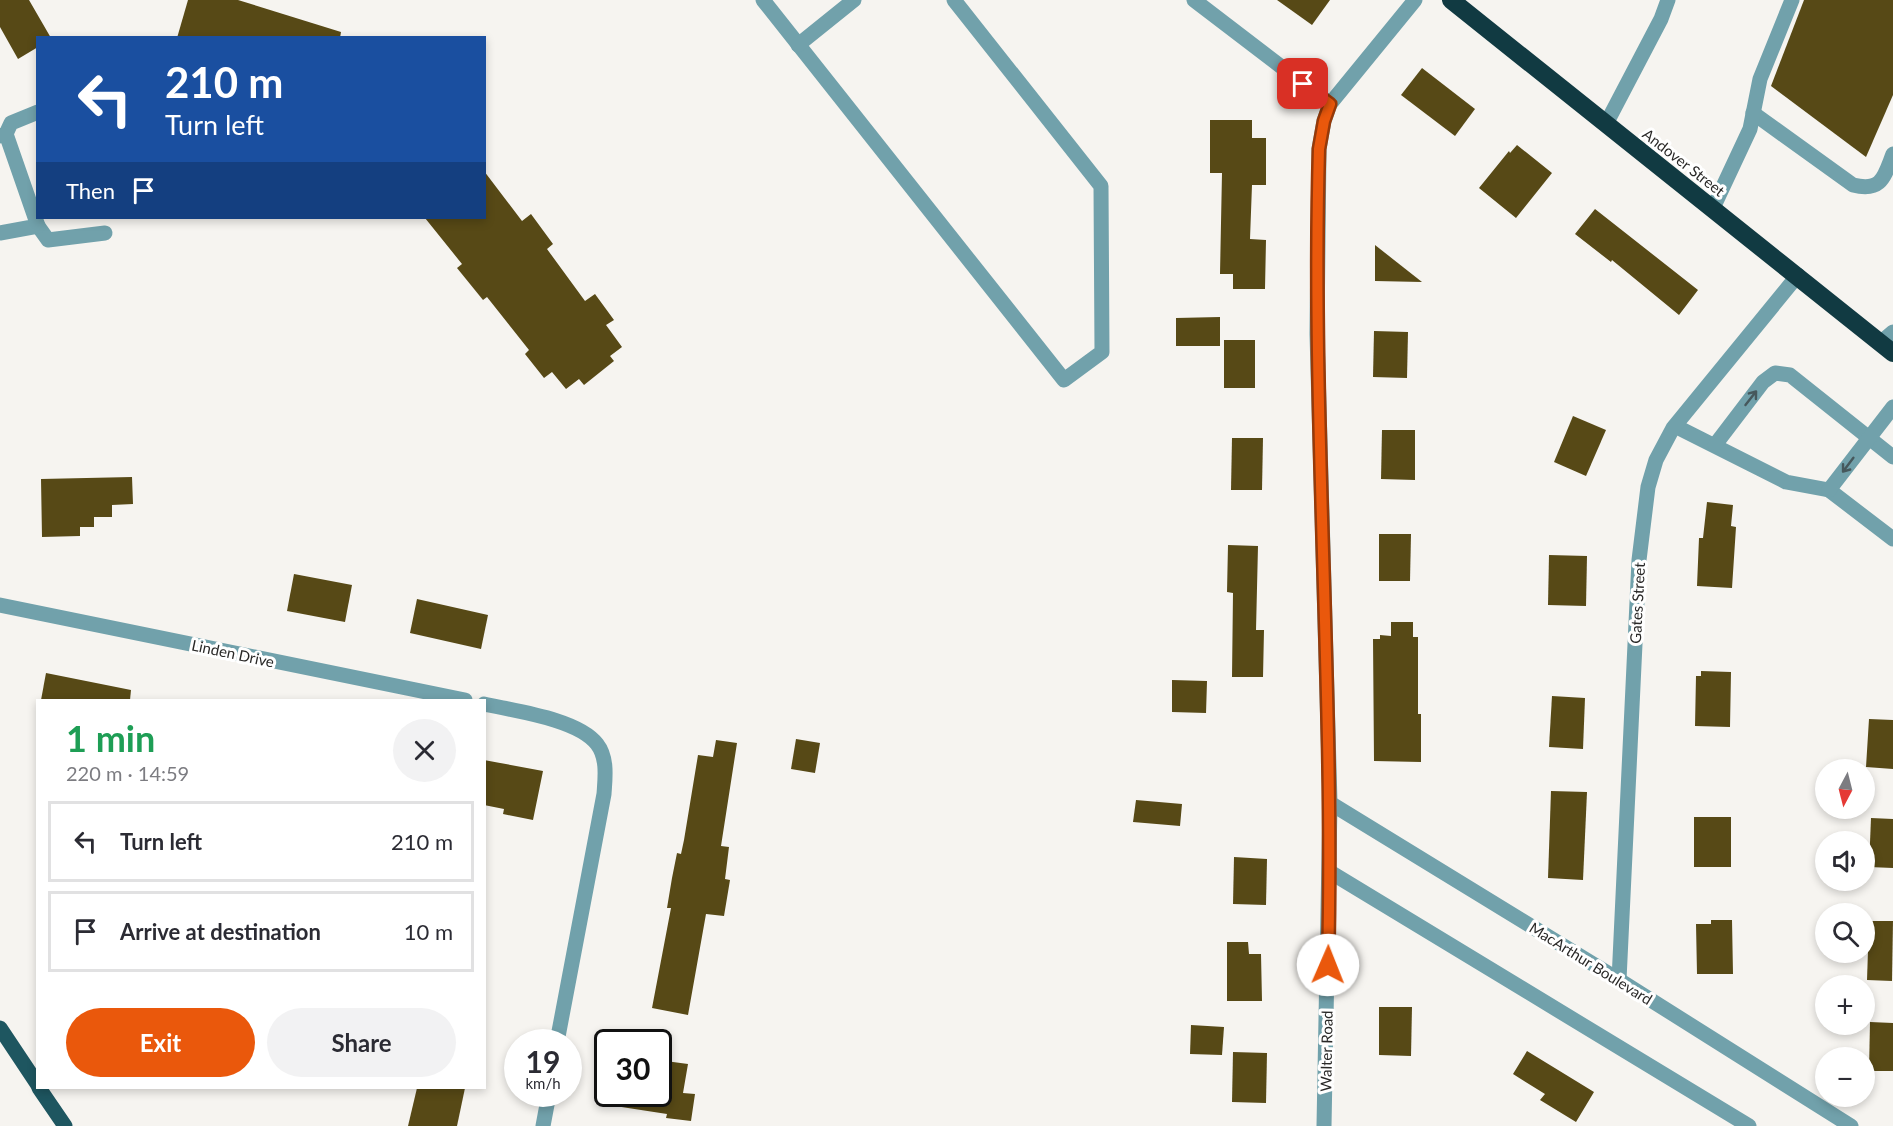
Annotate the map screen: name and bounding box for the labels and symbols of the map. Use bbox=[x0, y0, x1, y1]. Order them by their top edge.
pin bbox=[1277, 58, 1328, 109]
street label: Andover Street bbox=[1639, 124, 1729, 200]
one-way arrow bbox=[1744, 391, 1757, 407]
one-way arrow bbox=[1841, 457, 1854, 473]
street label: Gates Street bbox=[1626, 561, 1648, 644]
street label: Linden Drive bbox=[190, 635, 276, 671]
north arrow bbox=[1815, 759, 1875, 819]
street label: MacArthur Boulevard bbox=[1526, 918, 1656, 1008]
position arrow bbox=[1296, 933, 1360, 997]
street label: Walter Road bbox=[1316, 1010, 1336, 1092]
speed limit sign: 30 bbox=[594, 1029, 672, 1107]

